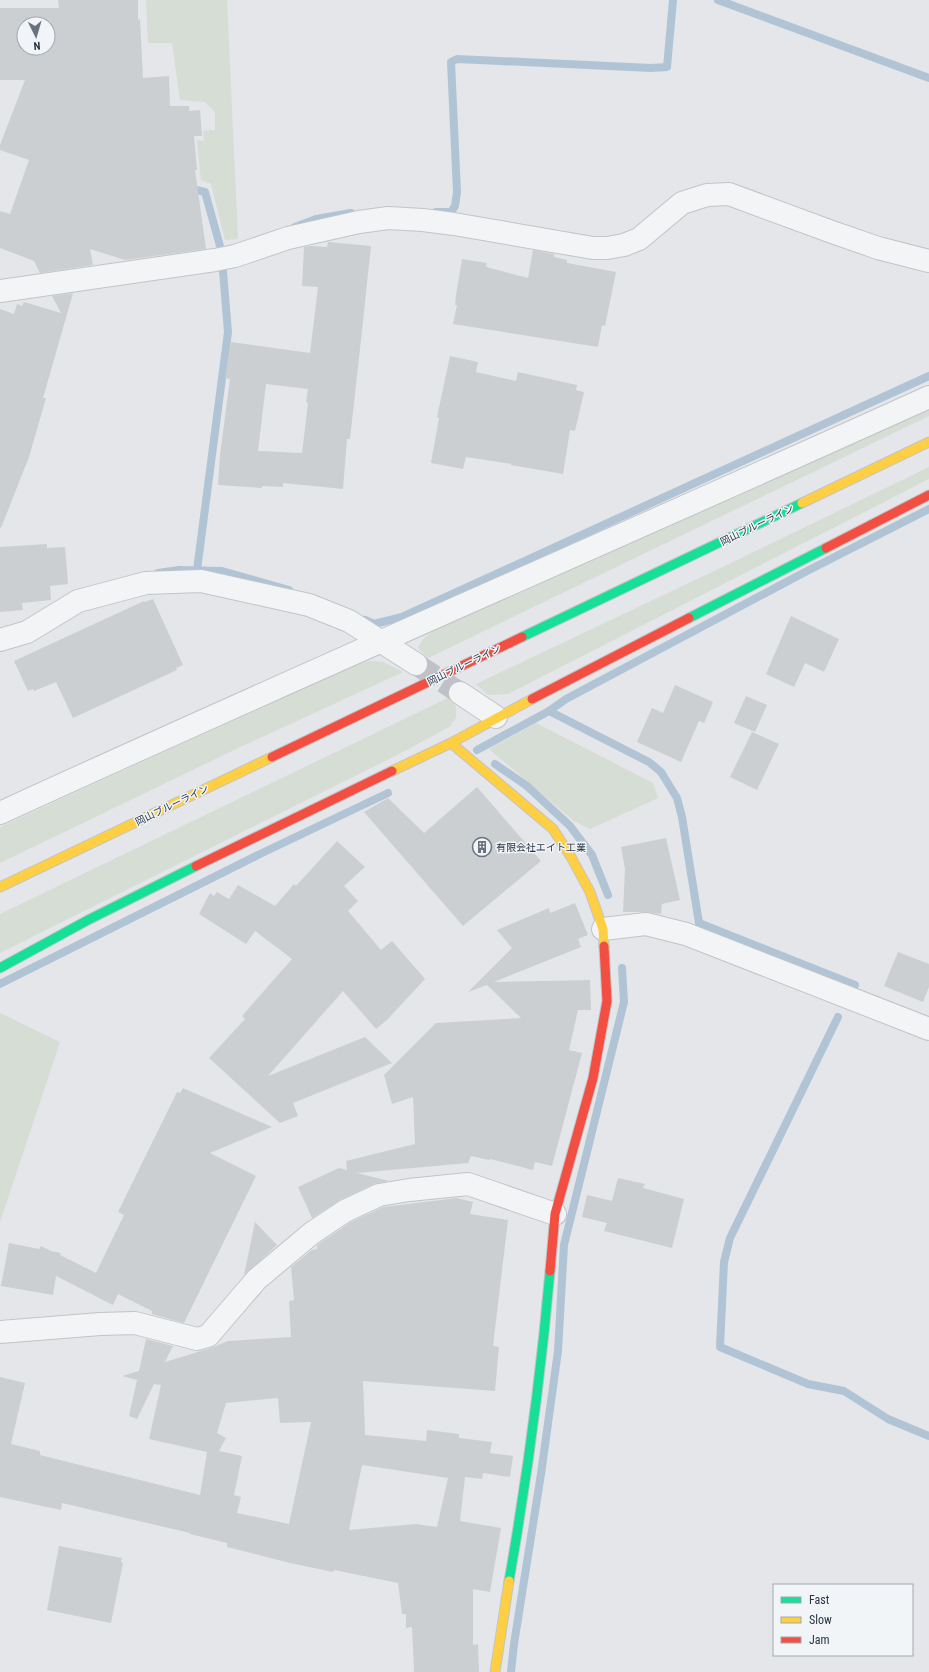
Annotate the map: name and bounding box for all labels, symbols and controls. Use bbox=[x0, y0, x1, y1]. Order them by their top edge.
north arrow bbox=[16, 16, 56, 56]
text: N bbox=[33, 39, 41, 52]
street label: 岡山ブルーライン bbox=[719, 503, 795, 547]
street label: 岡山ブルーライン bbox=[426, 643, 502, 687]
street label: 岡山ブルーライン bbox=[134, 783, 210, 827]
building icon: 有限会社エイト工業 bbox=[471, 836, 493, 858]
place label: 有限会社エイト工業 bbox=[496, 842, 586, 853]
legend bbox=[773, 1584, 913, 1656]
text: Fast bbox=[809, 1593, 830, 1607]
text: Slow bbox=[809, 1613, 832, 1627]
text: Jam bbox=[809, 1633, 830, 1647]

